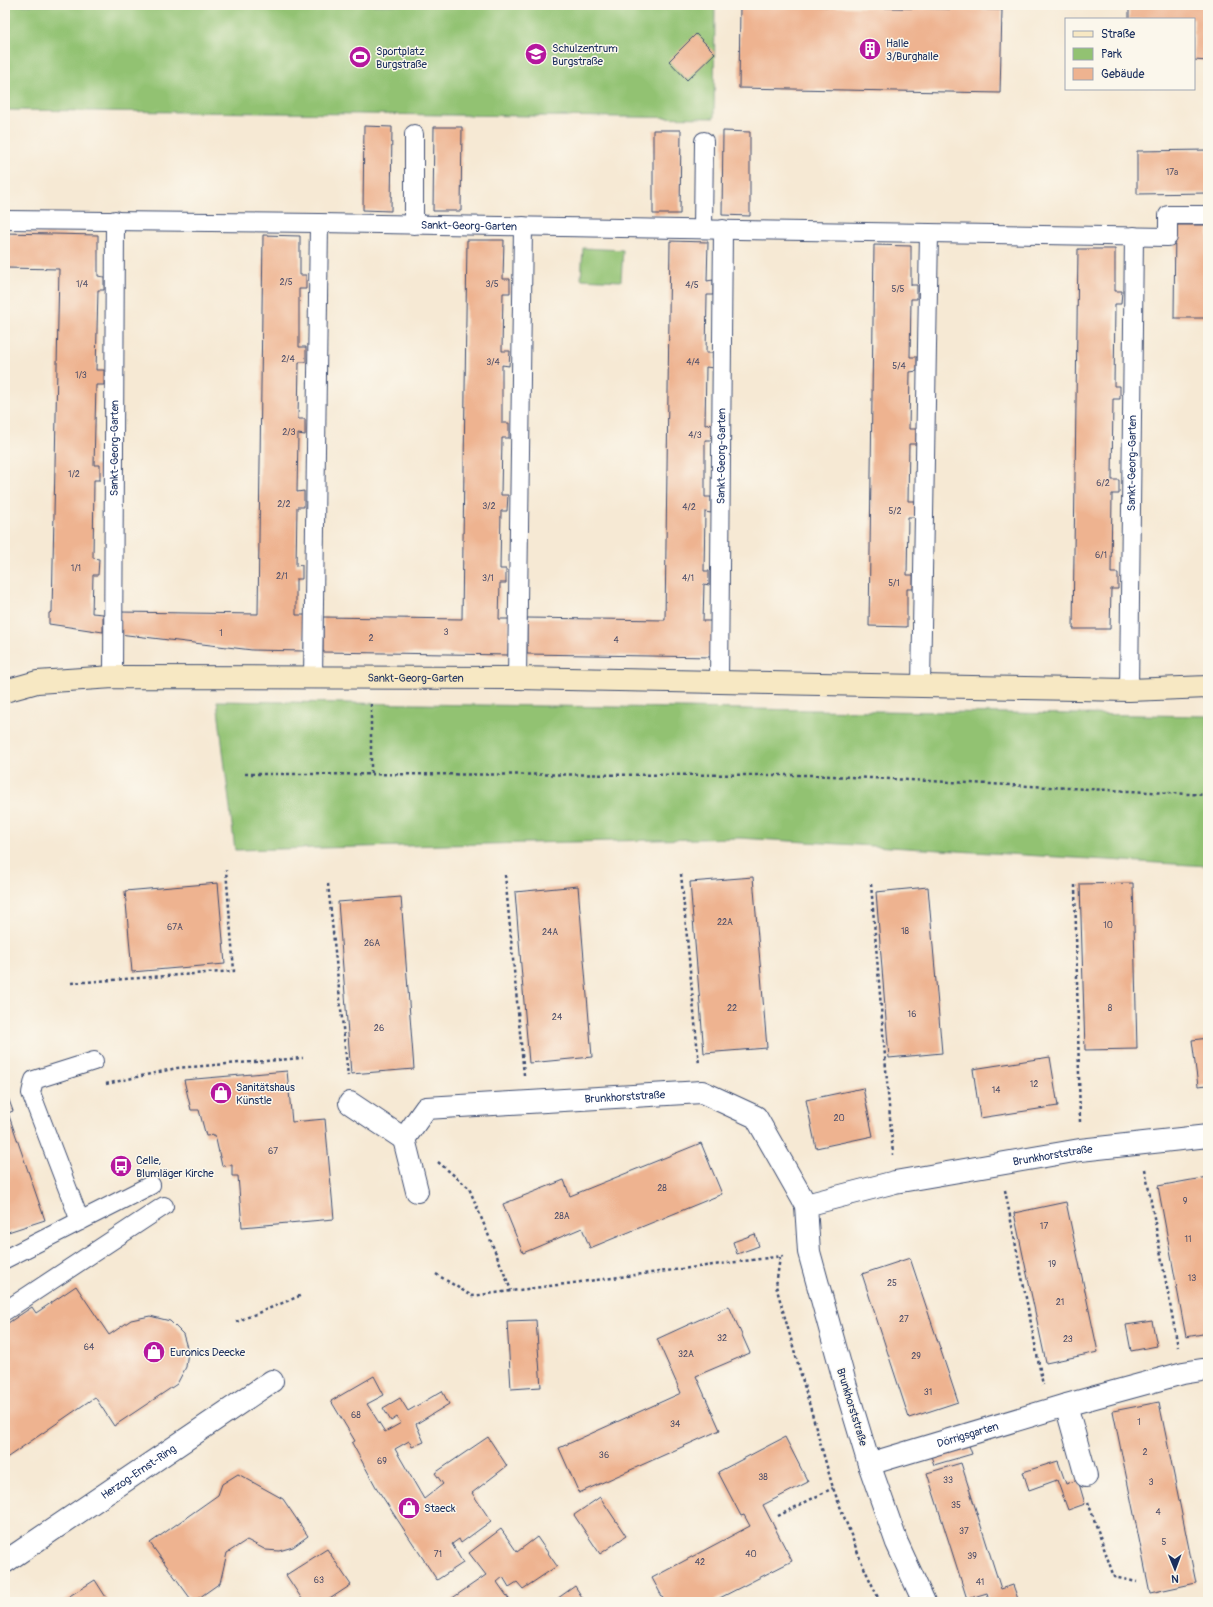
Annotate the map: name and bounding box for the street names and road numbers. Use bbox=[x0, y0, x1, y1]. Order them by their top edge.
street label: Sankt-Georg-Garten bbox=[421, 218, 517, 233]
street label: Sankt-Georg-Garten bbox=[107, 400, 121, 496]
street label: Sankt-Georg-Garten bbox=[714, 408, 728, 504]
street label: Sankt-Georg-Garten bbox=[1124, 415, 1139, 511]
street label: Sankt-Georg-Garten bbox=[367, 671, 464, 684]
street label: Brunkhorststraße bbox=[584, 1088, 666, 1105]
street label: Brunkhorststraße bbox=[1012, 1142, 1094, 1168]
street label: Brunkhorststraße bbox=[834, 1367, 870, 1448]
street label: Dörrigsgarten bbox=[935, 1419, 1000, 1450]
street label: Herzog-Ernst-Ring bbox=[98, 1441, 179, 1502]

